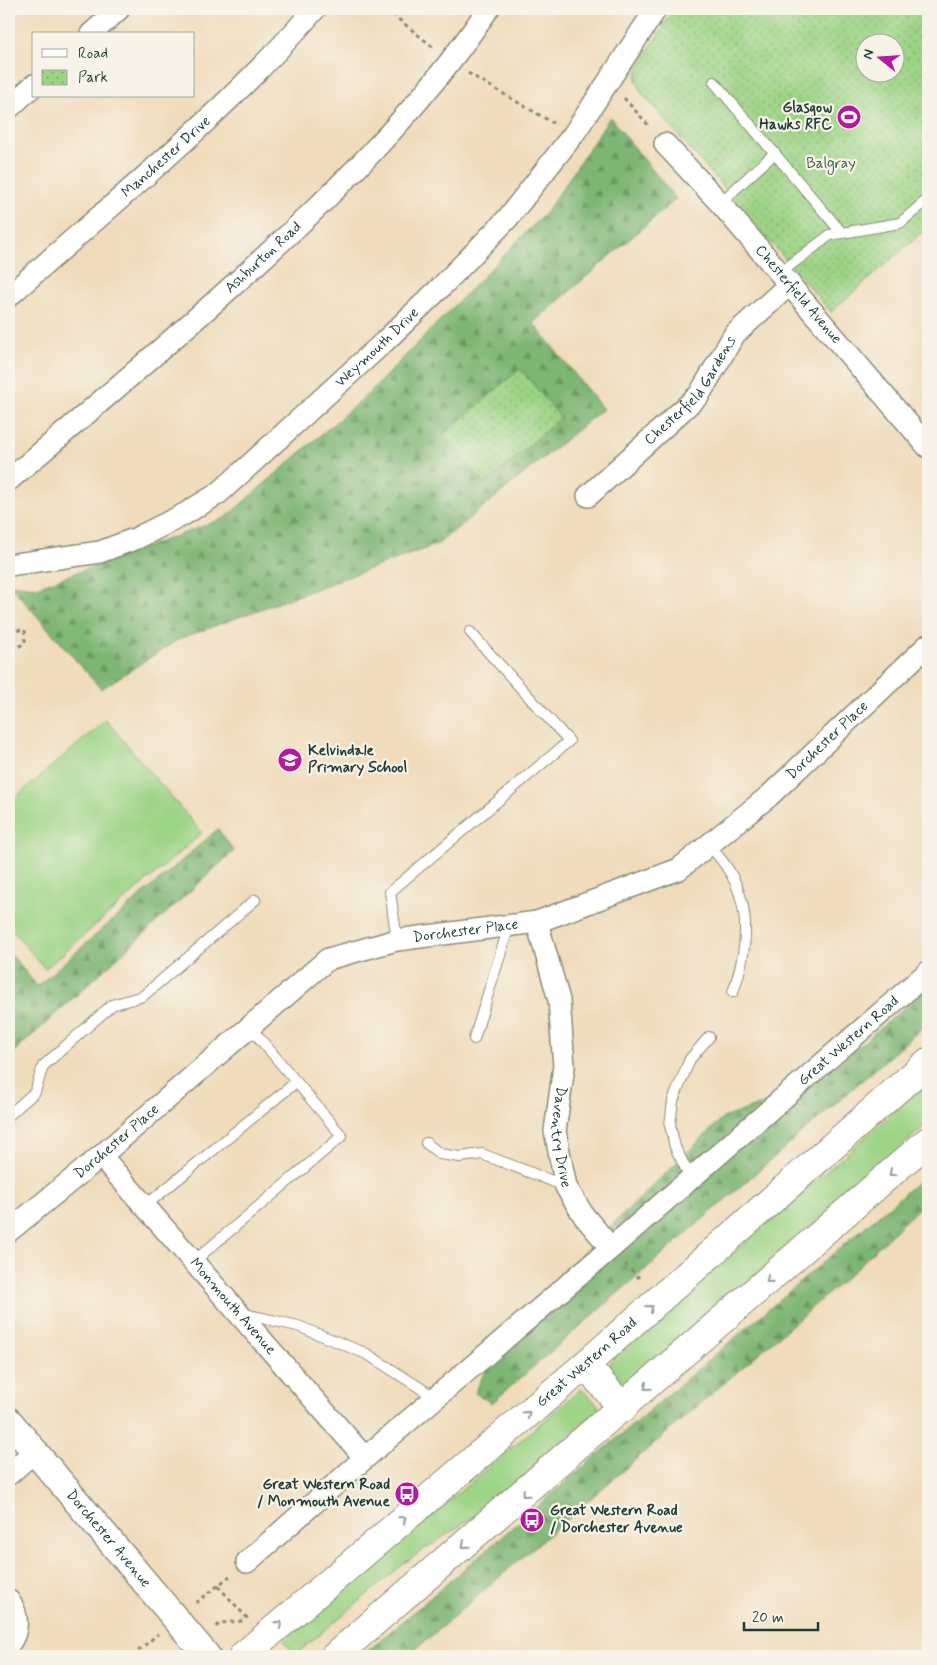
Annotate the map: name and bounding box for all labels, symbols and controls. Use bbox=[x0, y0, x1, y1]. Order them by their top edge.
legend bbox=[32, 32, 195, 98]
north arrow bbox=[854, 32, 904, 82]
text: Road bbox=[78, 44, 108, 64]
text: N bbox=[859, 47, 878, 62]
text: Park bbox=[78, 68, 108, 88]
place label: Glasgow Hawks RFC bbox=[759, 98, 832, 135]
sports icon: Glasgow Hawks RFC bbox=[836, 104, 862, 130]
street label: Manchester Drive bbox=[118, 111, 215, 202]
park label: Balgray bbox=[806, 154, 856, 175]
street label: Ashburton Road bbox=[221, 217, 306, 298]
street label: Chesterfield Avenue bbox=[750, 241, 846, 348]
street label: Weymouth Drive bbox=[331, 303, 424, 392]
street label: Chesterfield Gardens bbox=[640, 332, 741, 450]
street label: Dorchester Place bbox=[782, 697, 873, 784]
place label: Kelvindale Primary School bbox=[308, 741, 407, 778]
school or university icon: Kelvindale Primary School bbox=[277, 747, 303, 773]
street label: Dorchester Place bbox=[412, 914, 520, 948]
street label: Great Western Road bbox=[794, 991, 904, 1090]
street label: Daventry Drive bbox=[545, 1085, 576, 1189]
street label: Dorchester Place bbox=[70, 1100, 164, 1184]
one-way arrow bbox=[888, 1167, 897, 1176]
street label: Monmouth Avenue bbox=[185, 1254, 280, 1359]
one-way arrow bbox=[766, 1274, 775, 1283]
one-way arrow bbox=[644, 1305, 653, 1314]
street label: Great Western Road bbox=[532, 1313, 642, 1412]
one-way arrow bbox=[644, 1381, 653, 1390]
one-way arrow bbox=[522, 1411, 531, 1420]
place label: Great Western Road / Monmouth Avenue bbox=[257, 1475, 391, 1512]
bus stop icon: Great Western Road / Monmouth Avenue bbox=[394, 1481, 420, 1507]
street label: Dorchester Avenue bbox=[61, 1486, 155, 1592]
one-way arrow bbox=[521, 1488, 530, 1497]
place label: Great Western Road / Dorchester Avenue bbox=[550, 1501, 683, 1538]
bus stop icon: Great Western Road / Dorchester Avenue bbox=[519, 1507, 545, 1533]
one-way arrow bbox=[398, 1516, 407, 1525]
one-way arrow bbox=[462, 1539, 471, 1548]
scale bar bbox=[744, 1600, 818, 1632]
text: 20 m bbox=[752, 1608, 784, 1628]
one-way arrow bbox=[274, 1621, 283, 1630]

